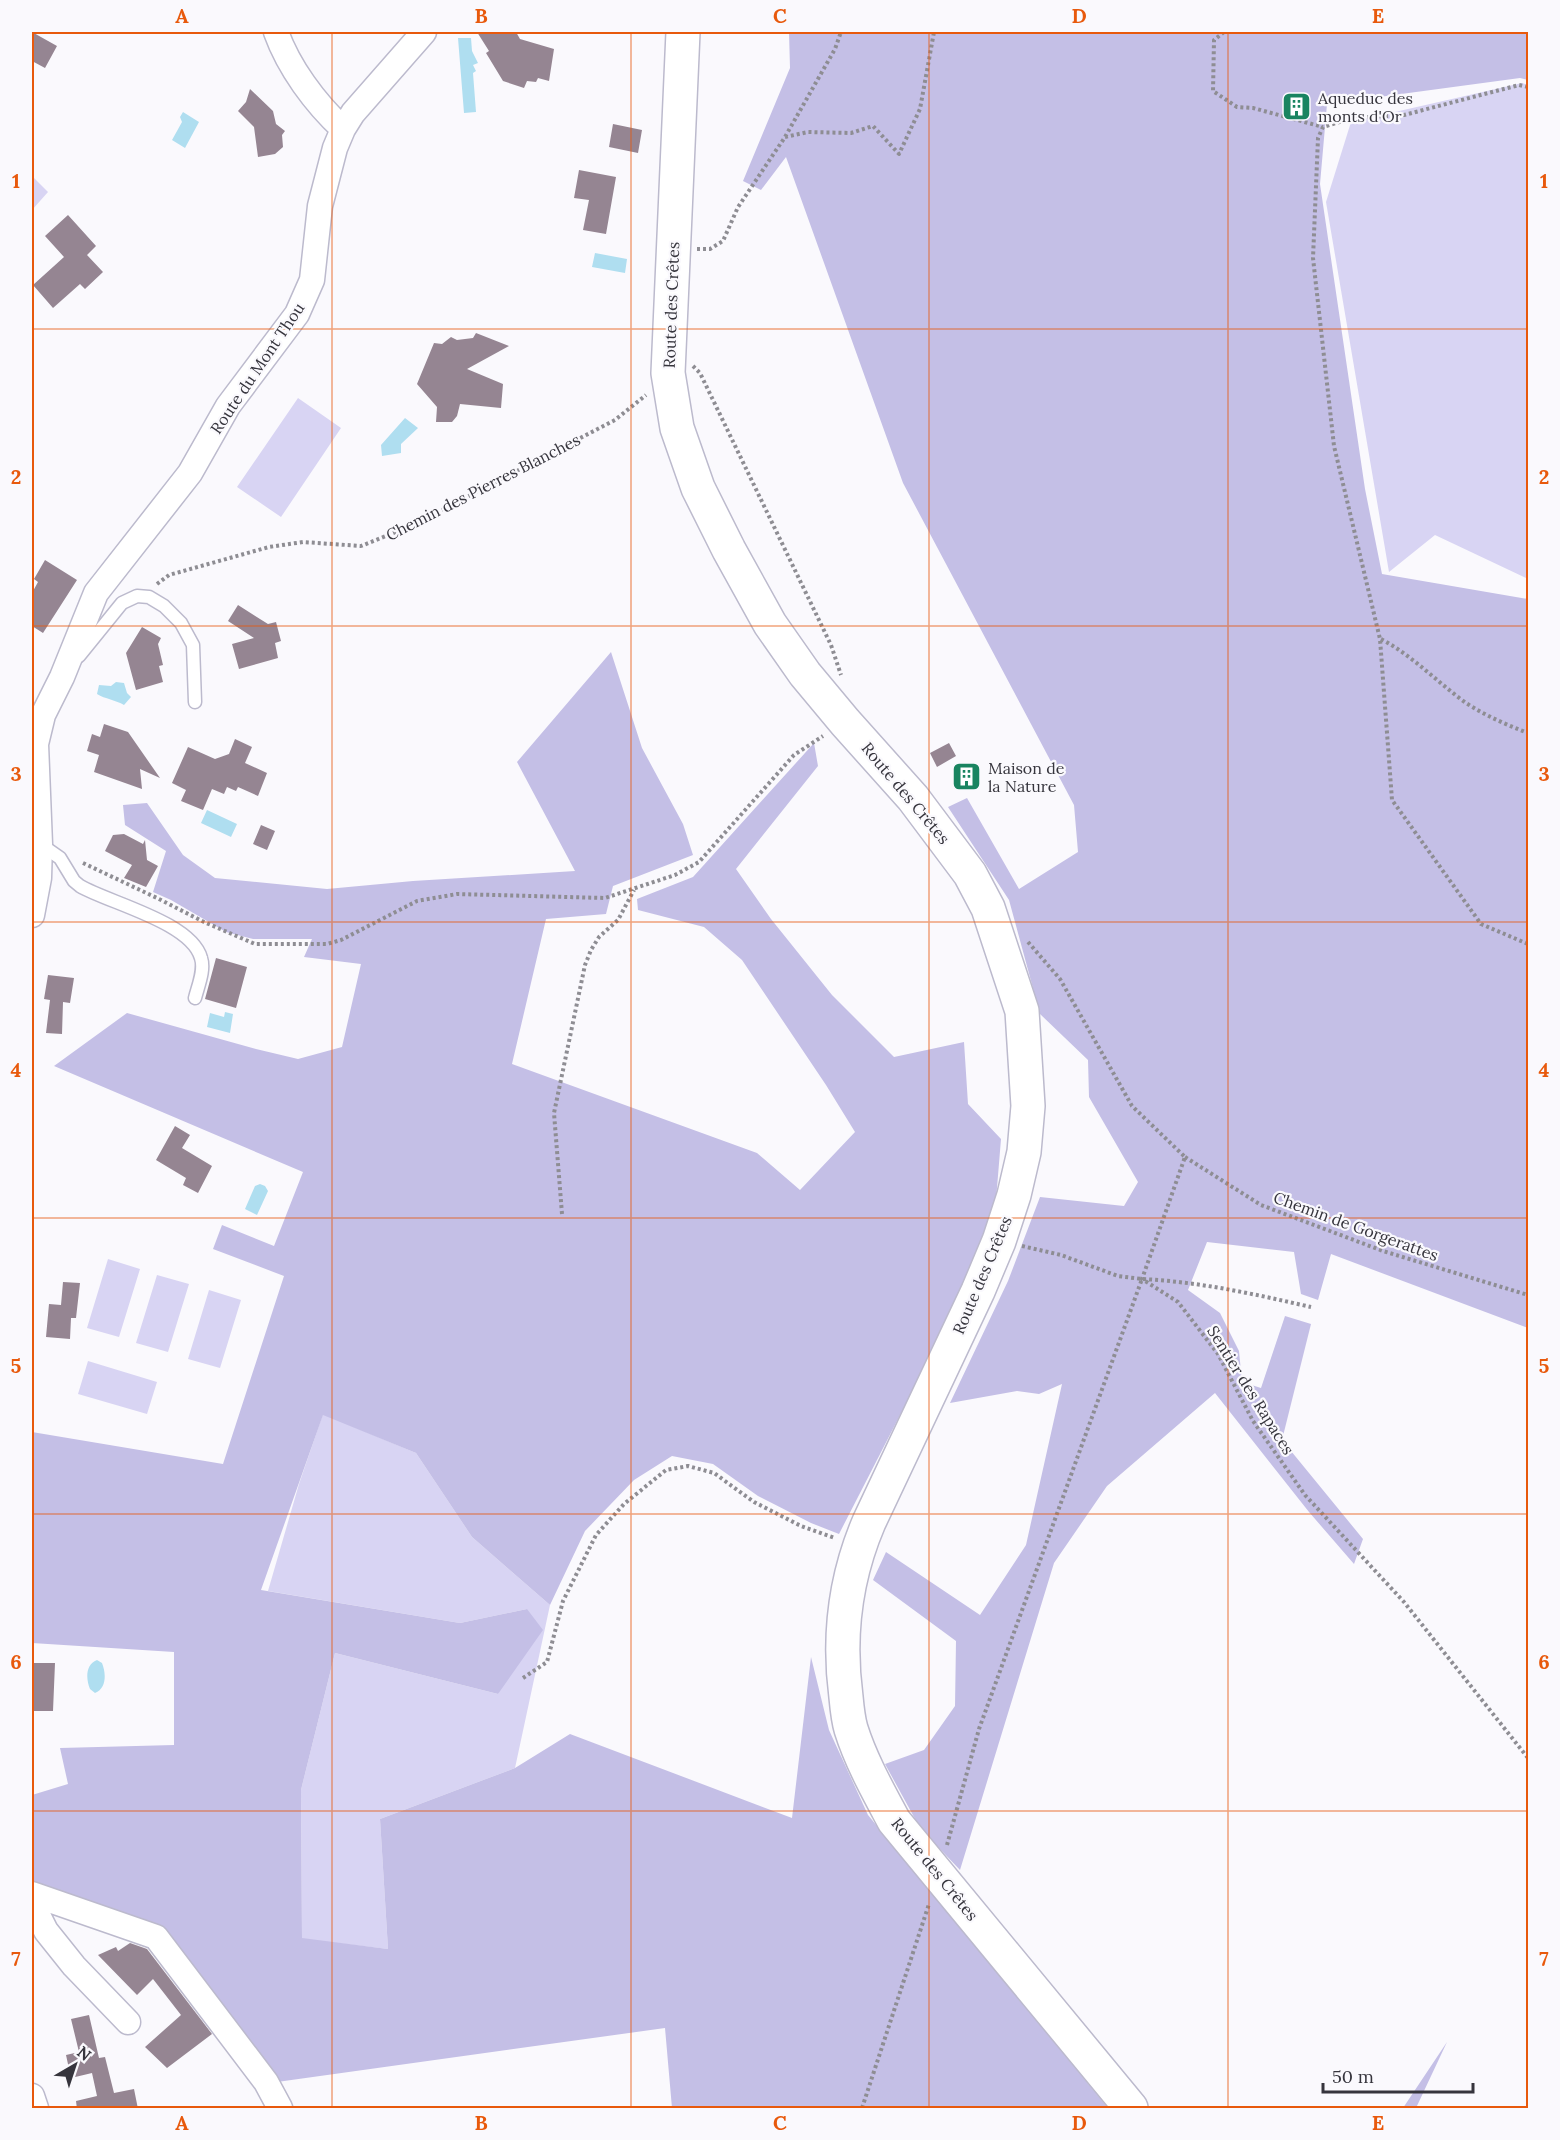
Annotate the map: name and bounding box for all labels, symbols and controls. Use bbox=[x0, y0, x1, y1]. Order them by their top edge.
text: A bbox=[175, 3, 189, 28]
text: B bbox=[474, 3, 488, 28]
text: C bbox=[773, 3, 787, 28]
text: D bbox=[1071, 3, 1087, 28]
text: E bbox=[1372, 3, 1384, 28]
place label: Aqueduc des monts d'Or bbox=[1317, 88, 1413, 126]
building icon: Aqueduc des monts d'Or bbox=[1281, 91, 1313, 123]
text: 1 bbox=[12, 168, 20, 193]
text: 1 bbox=[1540, 168, 1548, 193]
street label: Route des Crêtes bbox=[659, 241, 683, 369]
street label: Route du Mont Thou bbox=[206, 298, 309, 437]
street label: Chemin des Pierres Blanches bbox=[383, 429, 583, 545]
text: 2 bbox=[11, 464, 21, 489]
text: 2 bbox=[1539, 464, 1549, 489]
street label: Route des Crêtes bbox=[858, 738, 954, 848]
place label: Maison de la Nature bbox=[988, 758, 1065, 796]
text: 3 bbox=[10, 761, 22, 786]
building icon: Maison de la Nature bbox=[951, 761, 983, 793]
text: 3 bbox=[1538, 761, 1550, 786]
text: 4 bbox=[11, 1057, 22, 1082]
text: 4 bbox=[1539, 1057, 1550, 1082]
street label: Chemin de Gorgerattes bbox=[1271, 1187, 1441, 1265]
street label: Route des Crêtes bbox=[948, 1213, 1016, 1337]
street label: Sentier des Rapaces bbox=[1203, 1322, 1299, 1458]
text: 5 bbox=[11, 1353, 22, 1378]
text: 5 bbox=[1539, 1353, 1550, 1378]
text: 6 bbox=[10, 1649, 22, 1674]
text: 6 bbox=[1538, 1649, 1550, 1674]
street label: Route des Crêtes bbox=[887, 1814, 983, 1924]
text: 7 bbox=[11, 1946, 21, 1971]
text: 7 bbox=[1539, 1946, 1549, 1971]
north arrow bbox=[45, 2035, 105, 2095]
text: N bbox=[73, 2042, 96, 2065]
scale bar bbox=[1323, 2056, 1473, 2094]
text: 50 m bbox=[1332, 2065, 1374, 2088]
text: A bbox=[175, 2110, 189, 2135]
text: B bbox=[474, 2110, 488, 2135]
text: C bbox=[773, 2110, 787, 2135]
text: D bbox=[1071, 2110, 1087, 2135]
text: E bbox=[1372, 2110, 1384, 2135]

